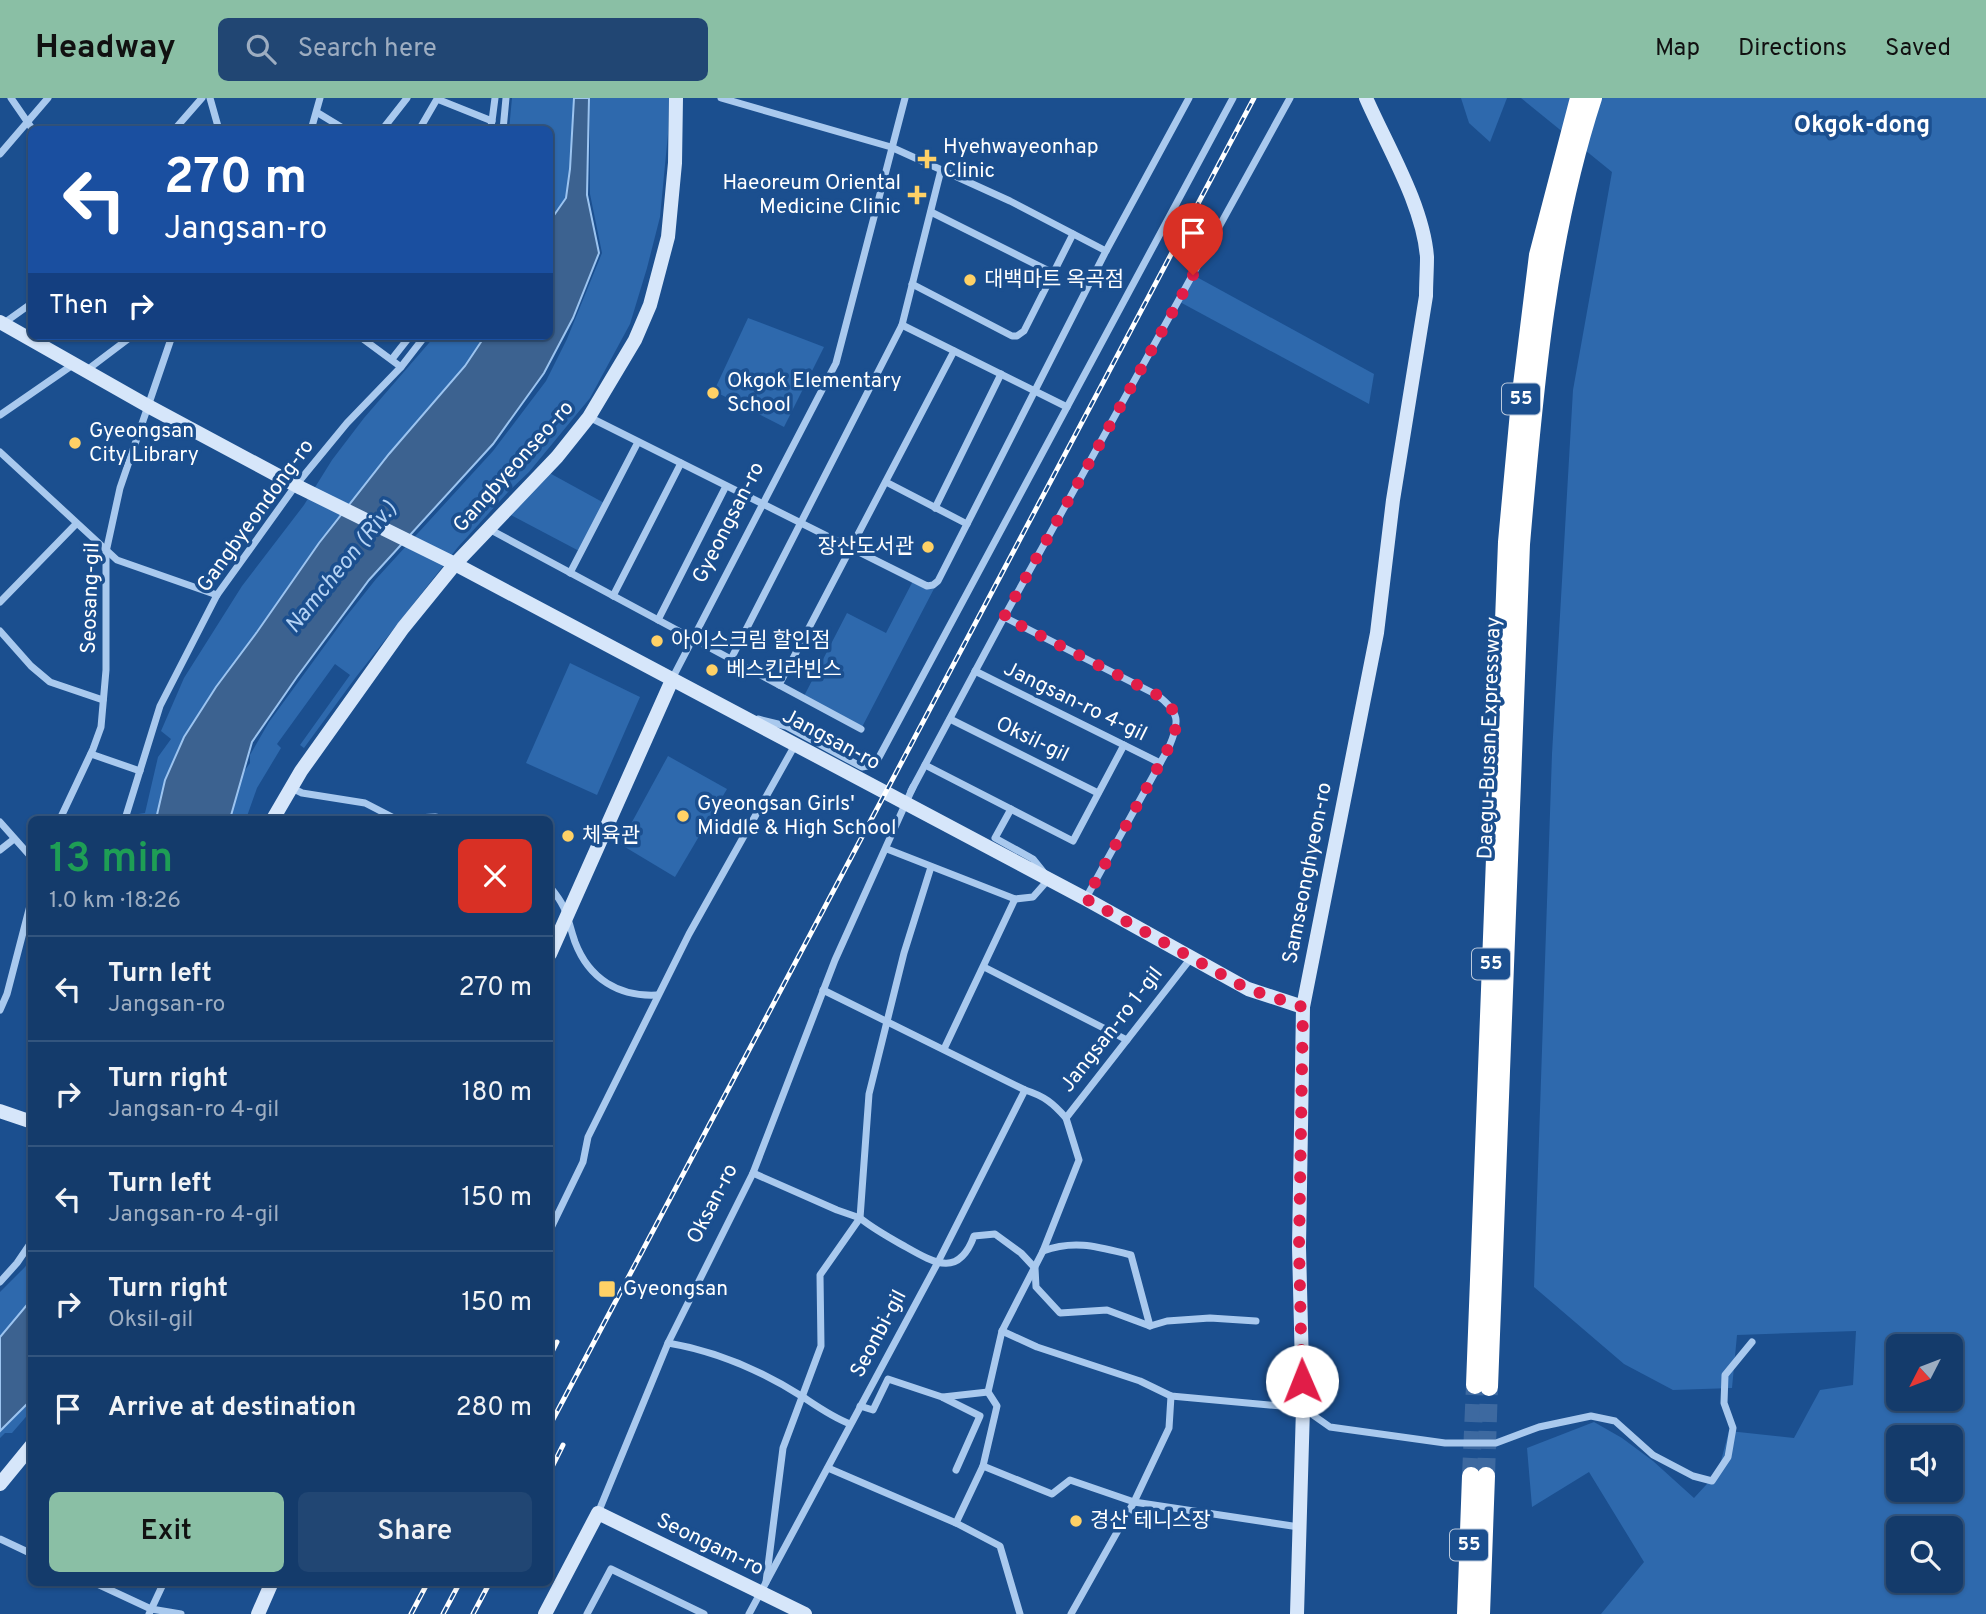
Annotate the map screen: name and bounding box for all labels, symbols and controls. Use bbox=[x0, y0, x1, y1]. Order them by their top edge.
search box bbox=[218, 18, 708, 81]
text: Headway bbox=[35, 28, 176, 70]
icon: search bbox=[242, 30, 280, 68]
text: Search here bbox=[298, 33, 437, 66]
text: Map bbox=[1655, 34, 1700, 64]
text: Directions bbox=[1738, 34, 1847, 64]
text: Saved bbox=[1885, 34, 1951, 64]
district label: Okgok-dong bbox=[1794, 111, 1930, 141]
place label: Hyehwayeonhap Clinic bbox=[943, 134, 1099, 185]
text: 270 m bbox=[164, 149, 307, 211]
marker: Hyehwayeonhap Clinic bbox=[917, 149, 937, 169]
icon: left bbox=[49, 154, 140, 245]
place label: Haeoreum Oriental Medicine Clinic bbox=[723, 170, 901, 221]
marker: Haeoreum Oriental Medicine Clinic bbox=[907, 185, 927, 205]
pin bbox=[1163, 203, 1223, 275]
text: Jangsan-ro bbox=[164, 210, 327, 250]
icon: arrive bbox=[1174, 214, 1212, 252]
place label: 대백마트 옥곡점 bbox=[984, 267, 1124, 294]
marker: 대백마트 옥곡점 bbox=[962, 272, 978, 288]
icon: right bbox=[122, 287, 160, 325]
text: Then bbox=[49, 290, 108, 323]
place label: Okgok Elementary School bbox=[727, 368, 902, 419]
road number: 55 bbox=[1502, 384, 1540, 414]
marker: Okgok Elementary School bbox=[705, 385, 721, 401]
street label: Gangbyeonseo-ro bbox=[448, 395, 580, 539]
place label: Gyeongsan City Library bbox=[89, 418, 199, 469]
street label: Gangbyeondong-ro bbox=[191, 434, 321, 598]
marker: Gyeongsan City Library bbox=[67, 435, 83, 451]
street label: Gyeongsan-ro bbox=[687, 458, 771, 588]
water label: Namcheon (Riv.) bbox=[280, 496, 405, 640]
place label: 장산도서관 bbox=[817, 534, 914, 561]
marker: 장산도서관 bbox=[920, 539, 936, 555]
street label: Seosang-gil bbox=[76, 542, 106, 654]
street label: Daegu-Busan Expressway bbox=[1472, 616, 1508, 860]
place label: 아이스크림 할인점 bbox=[671, 628, 831, 655]
marker: 아이스크림 할인점 bbox=[649, 633, 665, 649]
street label: Jangsan-ro 4-gil bbox=[999, 656, 1151, 748]
place label: 베스킨라빈스 bbox=[726, 657, 842, 684]
marker: 베스킨라빈스 bbox=[704, 662, 720, 678]
street label: Jangsan-ro bbox=[777, 703, 885, 777]
street label: Oksil-gil bbox=[991, 711, 1073, 769]
street label: Samseonghyeon-ro bbox=[1277, 780, 1339, 966]
place label: Gyeongsan Girls' Middle & High School bbox=[697, 791, 896, 842]
marker: Gyeongsan Girls' Middle & High School bbox=[675, 808, 691, 824]
place label: 체육관 bbox=[582, 823, 640, 850]
marker: 체육관 bbox=[560, 828, 576, 844]
text: 13 min bbox=[49, 834, 173, 887]
button: close bbox=[458, 839, 532, 913]
text: 1.0 km · 18:26 bbox=[49, 887, 181, 916]
road number: 55 bbox=[1472, 948, 1510, 979]
text: Turn left bbox=[108, 958, 212, 991]
street label: Jangsan-ro 1-gil bbox=[1055, 962, 1169, 1098]
icon: left bbox=[49, 970, 87, 1008]
text: 270 m bbox=[459, 972, 532, 1005]
text: Jangsan-ro bbox=[108, 991, 225, 1020]
text: Turn right bbox=[108, 1063, 228, 1096]
icon: right bbox=[49, 1075, 87, 1113]
text: 180 m bbox=[462, 1077, 532, 1110]
text: Jangsan-ro 4-gil bbox=[108, 1096, 279, 1125]
street label: Oksan-ro bbox=[681, 1159, 745, 1249]
text: Turn left bbox=[108, 1168, 212, 1201]
icon: left bbox=[49, 1180, 87, 1218]
text: 150 m bbox=[461, 1182, 532, 1215]
text: Jangsan-ro 4-gil bbox=[108, 1201, 279, 1230]
text: Turn right bbox=[108, 1273, 228, 1306]
place label: Gyeongsan bbox=[623, 1276, 728, 1303]
marker: Gyeongsan bbox=[597, 1279, 617, 1299]
icon: right bbox=[49, 1285, 87, 1323]
street label: Seonbi-gil bbox=[845, 1285, 913, 1383]
text: 150 m bbox=[461, 1287, 532, 1320]
text: Oksil-gil bbox=[108, 1306, 193, 1335]
north arrow bbox=[1886, 1334, 1964, 1410]
map controls bbox=[1886, 1334, 1963, 1593]
position arrow bbox=[1265, 1344, 1339, 1418]
icon: arrive bbox=[49, 1390, 87, 1428]
text: Arrive at destination bbox=[108, 1392, 356, 1425]
text: 280 m bbox=[456, 1392, 532, 1425]
button: sound bbox=[1886, 1425, 1963, 1502]
button: Exit bbox=[49, 1492, 284, 1572]
button: Share bbox=[298, 1492, 532, 1572]
street label: Seongam-ro bbox=[652, 1507, 768, 1583]
place label: 경산 테니스장 bbox=[1090, 1508, 1211, 1535]
marker: 경산 테니스장 bbox=[1068, 1513, 1084, 1529]
button: search bbox=[1886, 1516, 1963, 1593]
road number: 55 bbox=[1450, 1530, 1488, 1560]

